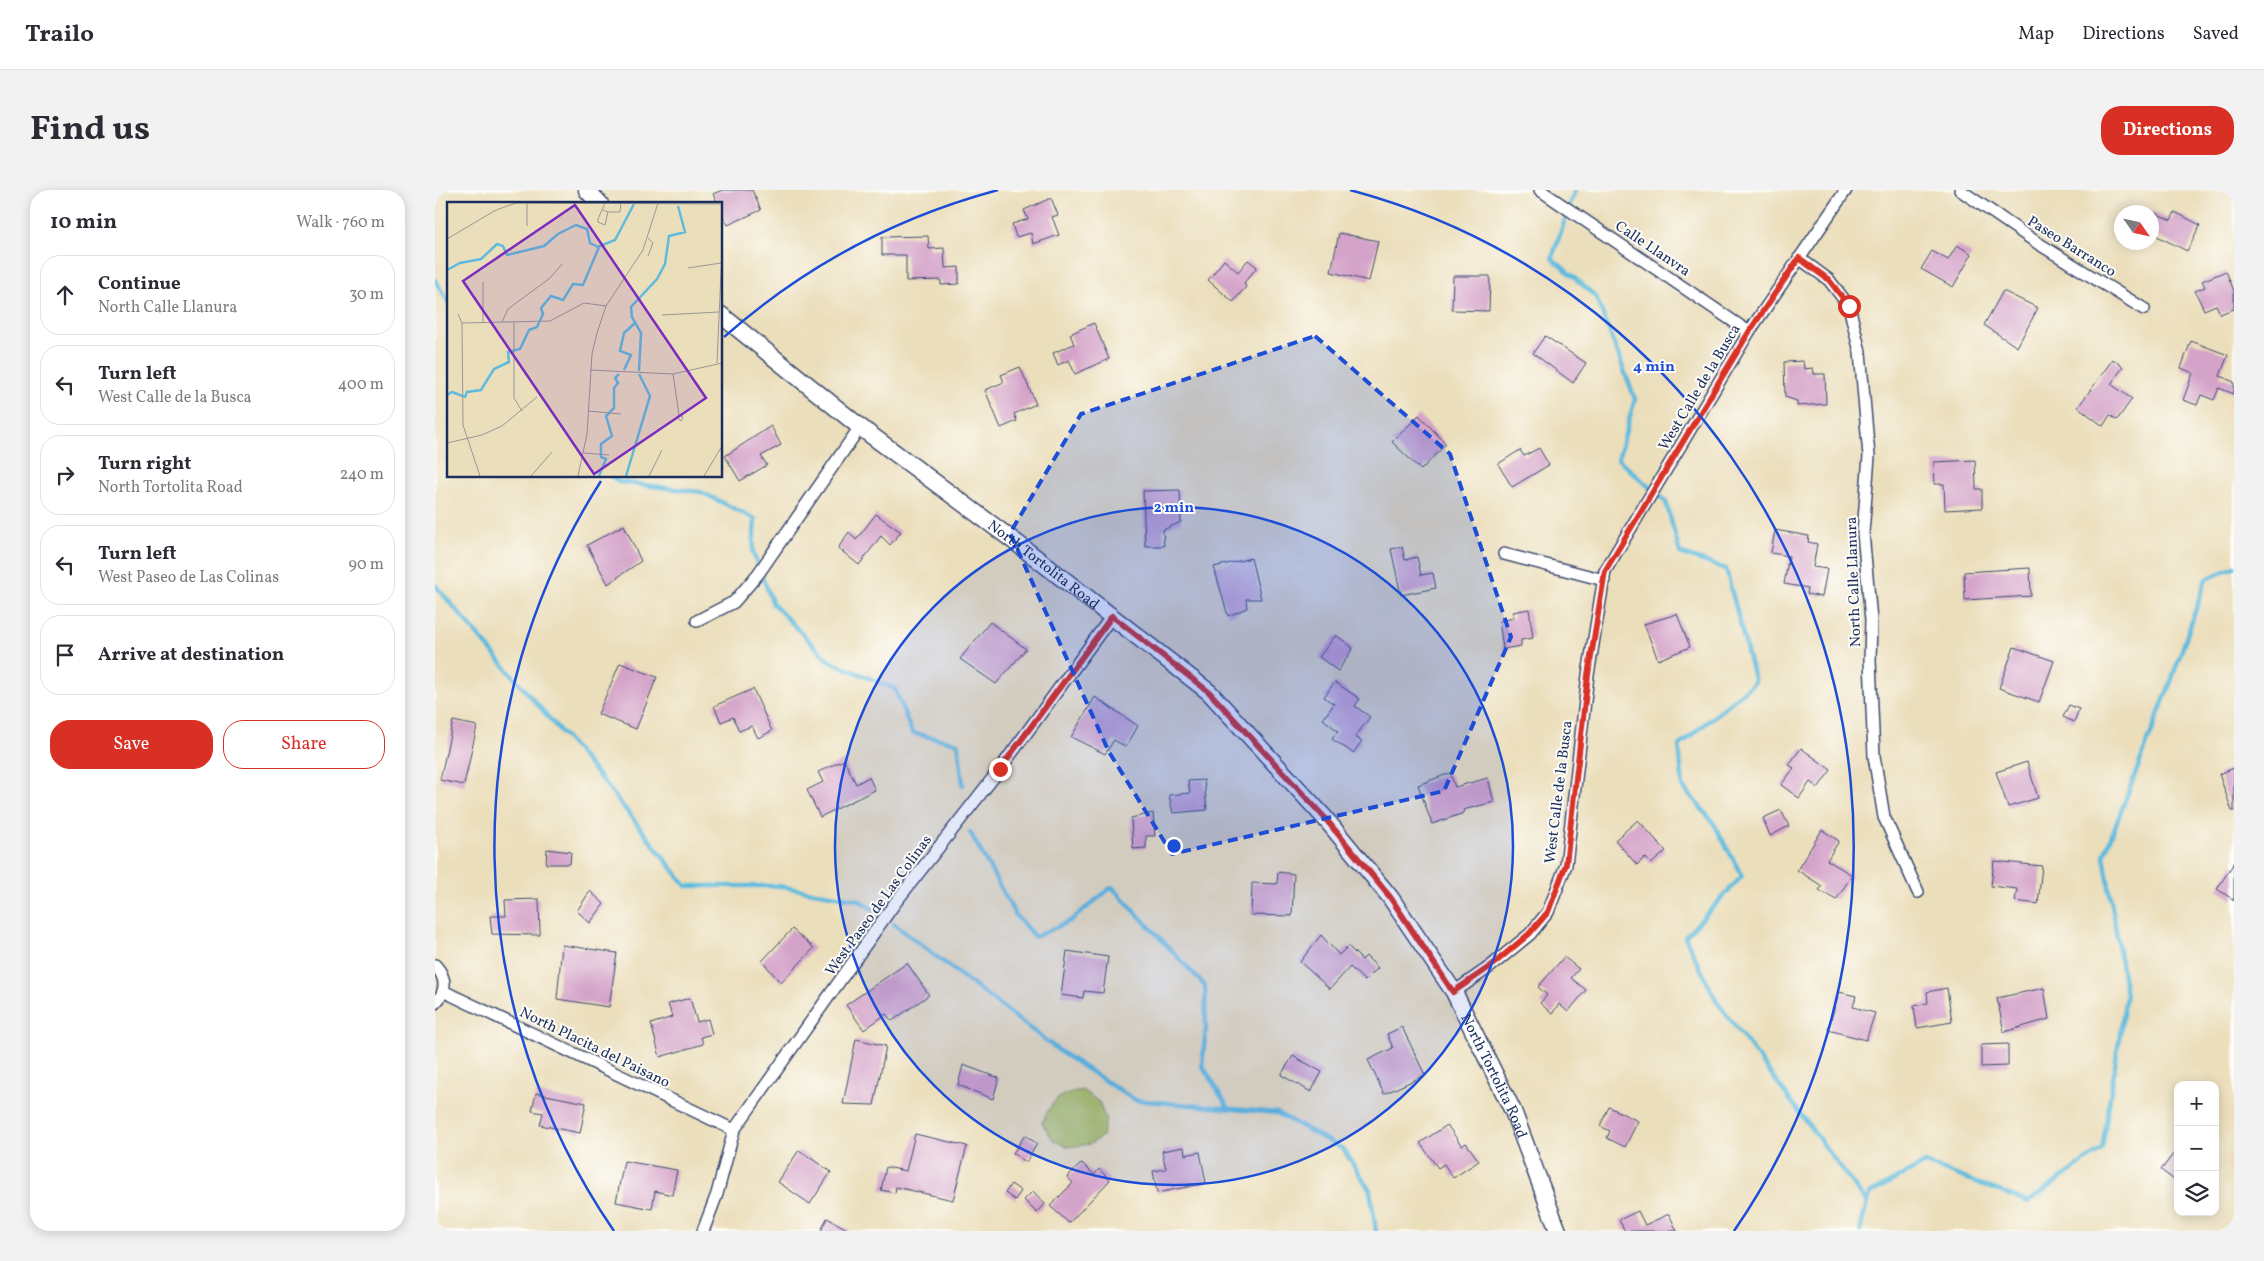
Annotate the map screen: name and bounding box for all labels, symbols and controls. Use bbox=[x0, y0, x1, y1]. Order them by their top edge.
text: Trailo bbox=[25, 18, 94, 52]
text: Map bbox=[2018, 22, 2054, 47]
text: Directions bbox=[2082, 22, 2165, 47]
text: Saved bbox=[2193, 22, 2239, 47]
text: Find us bbox=[30, 106, 150, 154]
button: Directions bbox=[2101, 106, 2234, 155]
inset map bbox=[447, 202, 723, 478]
north arrow bbox=[2114, 205, 2159, 250]
text: 10 min bbox=[50, 208, 117, 237]
text: Walk · 760 m bbox=[296, 212, 385, 234]
street label: Paseo Barranco bbox=[2023, 212, 2120, 283]
street label: Calle Llanvra bbox=[1610, 216, 1694, 282]
text: Continue bbox=[98, 271, 181, 297]
icon: ahead bbox=[51, 281, 79, 309]
text: 30 m bbox=[349, 284, 384, 306]
route start bbox=[1838, 295, 1861, 318]
text: North Calle Llanura bbox=[98, 297, 237, 319]
street label: West Calle de la Busca bbox=[1654, 321, 1746, 455]
text: 4 min bbox=[1633, 357, 1675, 378]
text: Turn left bbox=[98, 361, 177, 387]
icon: left bbox=[51, 371, 79, 399]
text: 400 m bbox=[338, 374, 384, 396]
text: West Calle de la Busca bbox=[98, 387, 252, 409]
text: Turn right bbox=[98, 451, 191, 477]
icon: right bbox=[51, 461, 79, 489]
text: 240 m bbox=[340, 464, 384, 486]
text: North Tortolita Road bbox=[98, 477, 243, 499]
text: 2 min bbox=[1154, 498, 1194, 519]
street label: North Tortolita Road bbox=[983, 516, 1103, 615]
street label: North Calle Llanura bbox=[1842, 516, 1867, 648]
text: Turn left bbox=[98, 541, 177, 567]
icon: left bbox=[51, 551, 79, 579]
text: 90 m bbox=[348, 554, 384, 576]
text: West Paseo de Las Colinas bbox=[98, 567, 279, 589]
icon: arrive bbox=[51, 641, 79, 669]
text: Arrive at destination bbox=[98, 642, 284, 668]
street label: West Calle de la Busca bbox=[1540, 719, 1579, 865]
button: Save bbox=[50, 720, 213, 769]
button: Share bbox=[223, 720, 385, 769]
route end bbox=[989, 758, 1012, 781]
street label: West Paseo de Las Colinas bbox=[821, 831, 938, 981]
centre of rings bbox=[1165, 837, 1183, 855]
street label: North Placita del Paisano bbox=[516, 1003, 673, 1094]
street label: North Tortolita Road bbox=[1454, 1011, 1531, 1142]
map controls bbox=[2174, 1081, 2219, 1216]
button: + bbox=[2174, 1081, 2219, 1126]
button: − bbox=[2174, 1126, 2219, 1171]
button: layers bbox=[2174, 1171, 2219, 1216]

